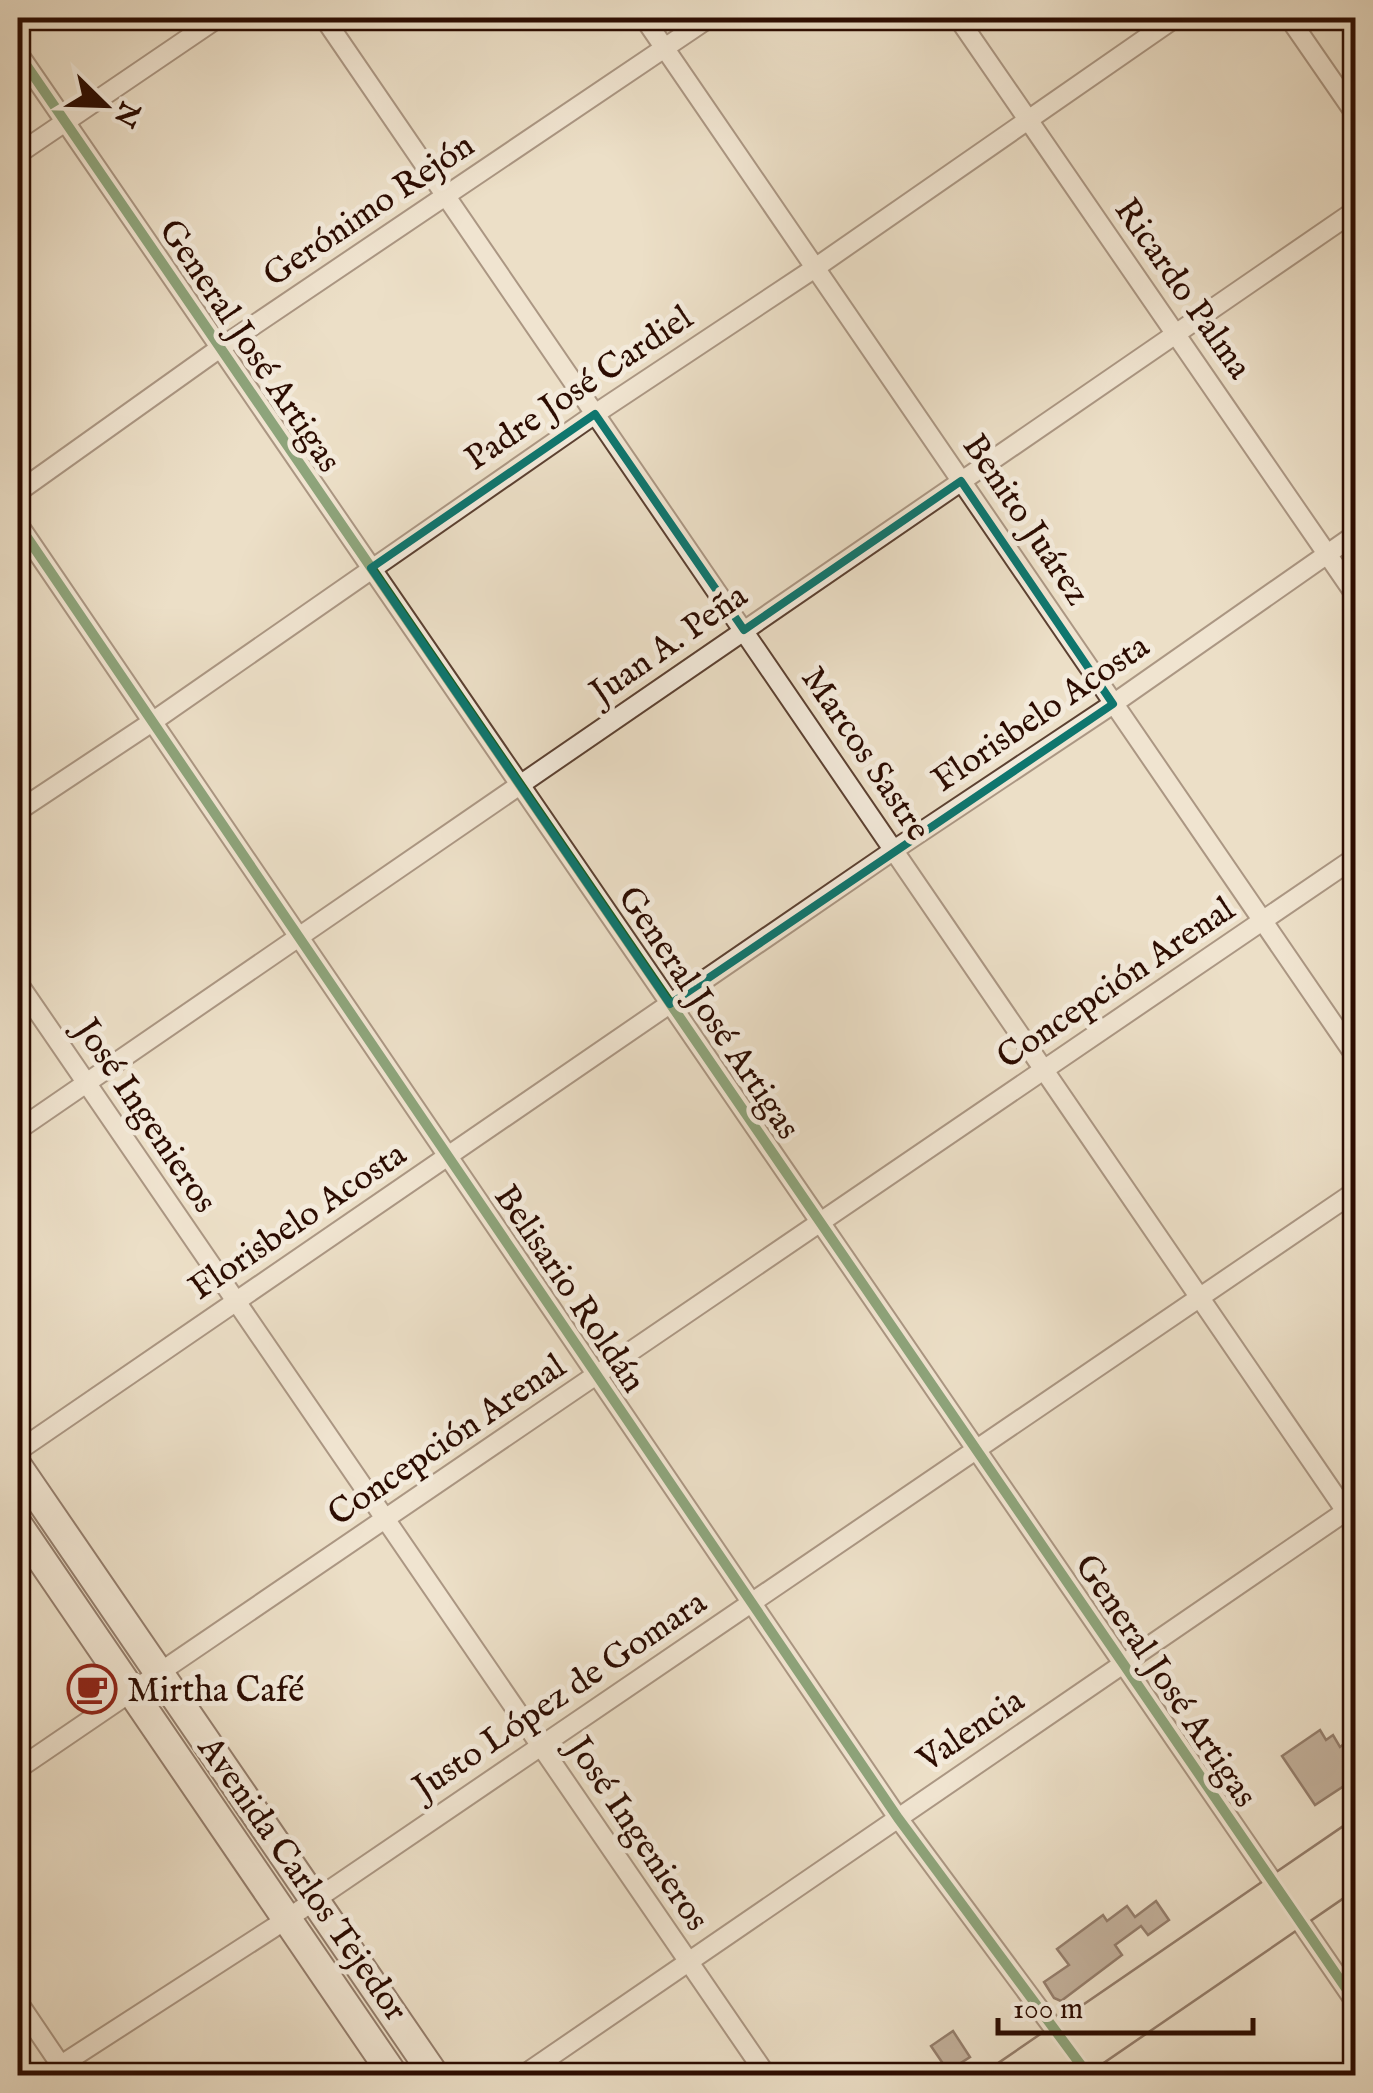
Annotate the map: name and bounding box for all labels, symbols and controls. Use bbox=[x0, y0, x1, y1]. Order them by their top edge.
north arrow bbox=[55, 55, 155, 155]
text: N bbox=[105, 95, 147, 132]
street label: Gerónimo Rejón bbox=[255, 124, 484, 298]
street label: Ricardo Palma bbox=[1103, 190, 1261, 389]
street label: General José Artigas bbox=[147, 211, 350, 482]
street label: Padre José Cardiel bbox=[457, 296, 702, 482]
street label: Benito Juárez bbox=[951, 426, 1099, 615]
street label: Juan A. Peña bbox=[579, 574, 758, 718]
street label: Florisbelo Acosta bbox=[924, 624, 1159, 803]
street label: Marcos Sastre bbox=[790, 658, 940, 850]
street label: General José Artigas bbox=[606, 878, 809, 1149]
street label: Concepción Arenal bbox=[989, 888, 1244, 1080]
street label: José Ingenieros bbox=[61, 1007, 226, 1222]
street label: Florisbelo Acosta bbox=[181, 1132, 416, 1311]
street label: Belisario Roldán bbox=[483, 1177, 655, 1402]
street label: Concepción Arenal bbox=[320, 1345, 575, 1537]
street label: General José Artigas bbox=[1063, 1546, 1266, 1817]
street label: Justo López de Gomara bbox=[402, 1581, 716, 1813]
cafe icon: Mirtha Café bbox=[66, 1663, 118, 1715]
place label: Mirtha Café bbox=[127, 1669, 304, 1714]
street label: Valencia bbox=[908, 1679, 1034, 1784]
street label: José Ingenieros bbox=[553, 1725, 718, 1940]
street label: Avenida Carlos Tejedor bbox=[186, 1727, 417, 2031]
scale bar bbox=[998, 1973, 1253, 2035]
text: 100 m bbox=[1013, 1991, 1083, 2029]

